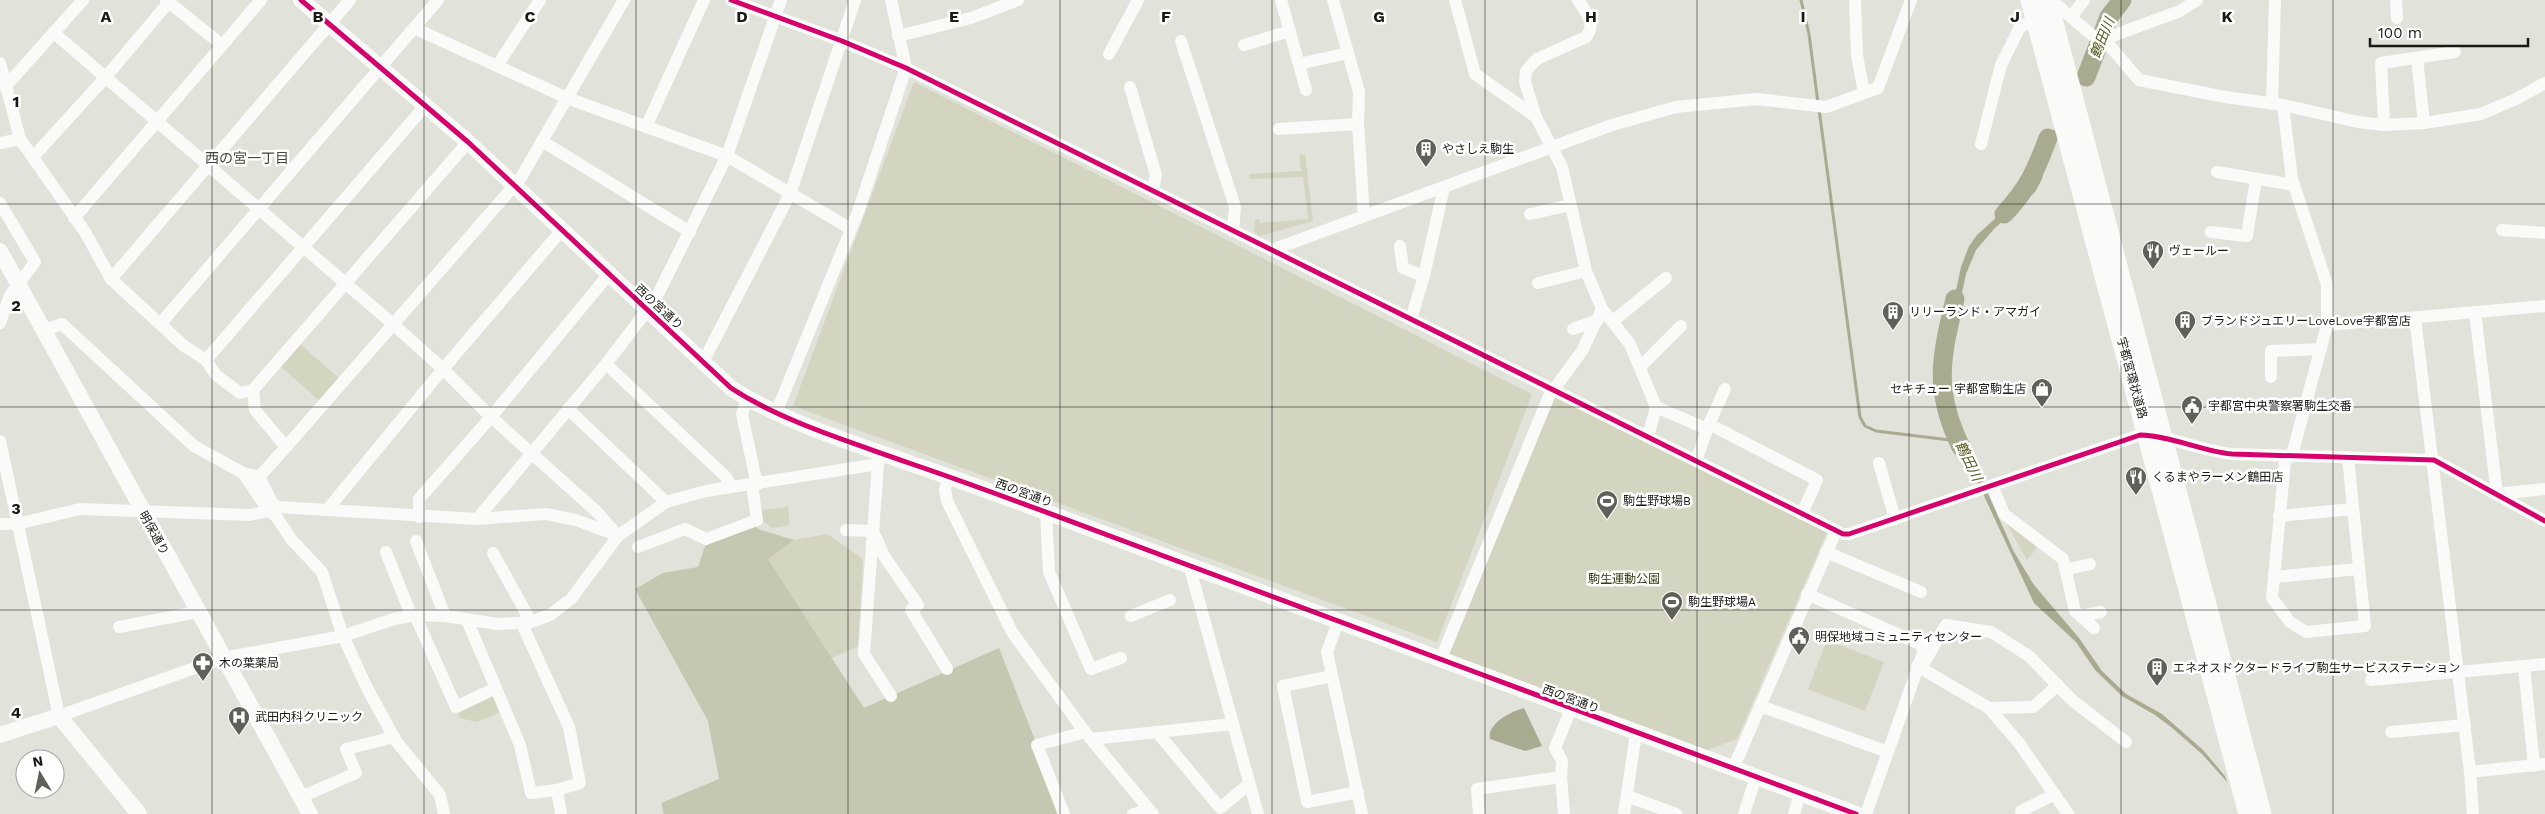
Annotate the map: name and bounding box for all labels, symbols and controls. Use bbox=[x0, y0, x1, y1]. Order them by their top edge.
text: A bbox=[101, 7, 112, 26]
text: B bbox=[313, 7, 324, 26]
text: C bbox=[525, 7, 536, 26]
text: D bbox=[736, 7, 748, 26]
text: E bbox=[949, 7, 959, 26]
text: F bbox=[1161, 7, 1171, 26]
text: G bbox=[1373, 7, 1385, 26]
text: H bbox=[1585, 7, 1597, 26]
text: I bbox=[1800, 7, 1806, 26]
text: J bbox=[2010, 7, 2020, 26]
text: K bbox=[2221, 7, 2233, 26]
water label: 鶴田川 bbox=[2087, 14, 2118, 60]
scale bar bbox=[2370, 15, 2528, 47]
text: 100 m bbox=[2378, 24, 2422, 42]
text: 1 bbox=[13, 92, 19, 111]
building icon: やさしえ駒生 bbox=[1414, 137, 1438, 168]
place label: やさしえ駒生 bbox=[1442, 142, 1514, 156]
district label: 西の宮一丁目 bbox=[205, 150, 289, 166]
restaurant icon: ヴェールー bbox=[2141, 239, 2165, 270]
place label: ヴェールー bbox=[2169, 244, 2229, 258]
street label: 西の宮通り bbox=[632, 281, 686, 333]
text: 2 bbox=[11, 296, 21, 315]
building icon: リリーランド・アマガイ bbox=[1881, 300, 1905, 331]
place label: リリーランド・アマガイ bbox=[1909, 305, 2041, 319]
building icon: ブランドジュエリーLoveLove宇都宮店 bbox=[2173, 309, 2197, 340]
place label: ブランドジュエリーLoveLove宇都宮店 bbox=[2201, 314, 2411, 328]
street label: 宇都宮環状道路 bbox=[2114, 336, 2150, 420]
shop icon: セキチュー 宇都宮駒生店 bbox=[2030, 377, 2054, 408]
place label: セキチュー 宇都宮駒生店 bbox=[1890, 382, 2026, 396]
public building icon: 宇都宮中央警察署駒生交番 bbox=[2180, 394, 2204, 425]
place label: 宇都宮中央警察署駒生交番 bbox=[2208, 399, 2352, 413]
water label: 鶴田川 bbox=[1953, 439, 1986, 485]
restaurant icon: くるまやラーメン鶴田店 bbox=[2124, 465, 2148, 496]
place label: くるまやラーメン鶴田店 bbox=[2152, 470, 2283, 484]
street label: 西の宮通り bbox=[993, 476, 1055, 510]
sports icon: 駒生野球場B bbox=[1595, 489, 1619, 520]
place label: 駒生野球場B bbox=[1623, 494, 1691, 508]
text: 3 bbox=[11, 499, 21, 518]
street label: 明保通り bbox=[136, 509, 172, 557]
park label: 駒生運動公園 bbox=[1588, 572, 1660, 586]
sports icon: 駒生野球場A bbox=[1660, 590, 1684, 621]
place label: 駒生野球場A bbox=[1688, 595, 1756, 609]
public building icon: 明保地域コミュニティセンター bbox=[1787, 625, 1811, 656]
place label: 明保地域コミュニティセンター bbox=[1815, 630, 1982, 644]
pharmacy icon: 木の葉薬局 bbox=[191, 651, 215, 682]
place label: 木の葉薬局 bbox=[219, 656, 279, 670]
building icon: エネオスドクタードライブ駒生サービスステーション bbox=[2145, 656, 2169, 687]
place label: エネオスドクタードライブ駒生サービスステーション bbox=[2173, 661, 2460, 675]
street label: 西の宮通り bbox=[1540, 682, 1602, 716]
text: 4 bbox=[11, 703, 21, 722]
hospital icon: 武田内科クリニック bbox=[227, 705, 251, 736]
place label: 武田内科クリニック bbox=[255, 710, 363, 724]
north arrow bbox=[15, 749, 65, 799]
text: N bbox=[31, 752, 44, 770]

